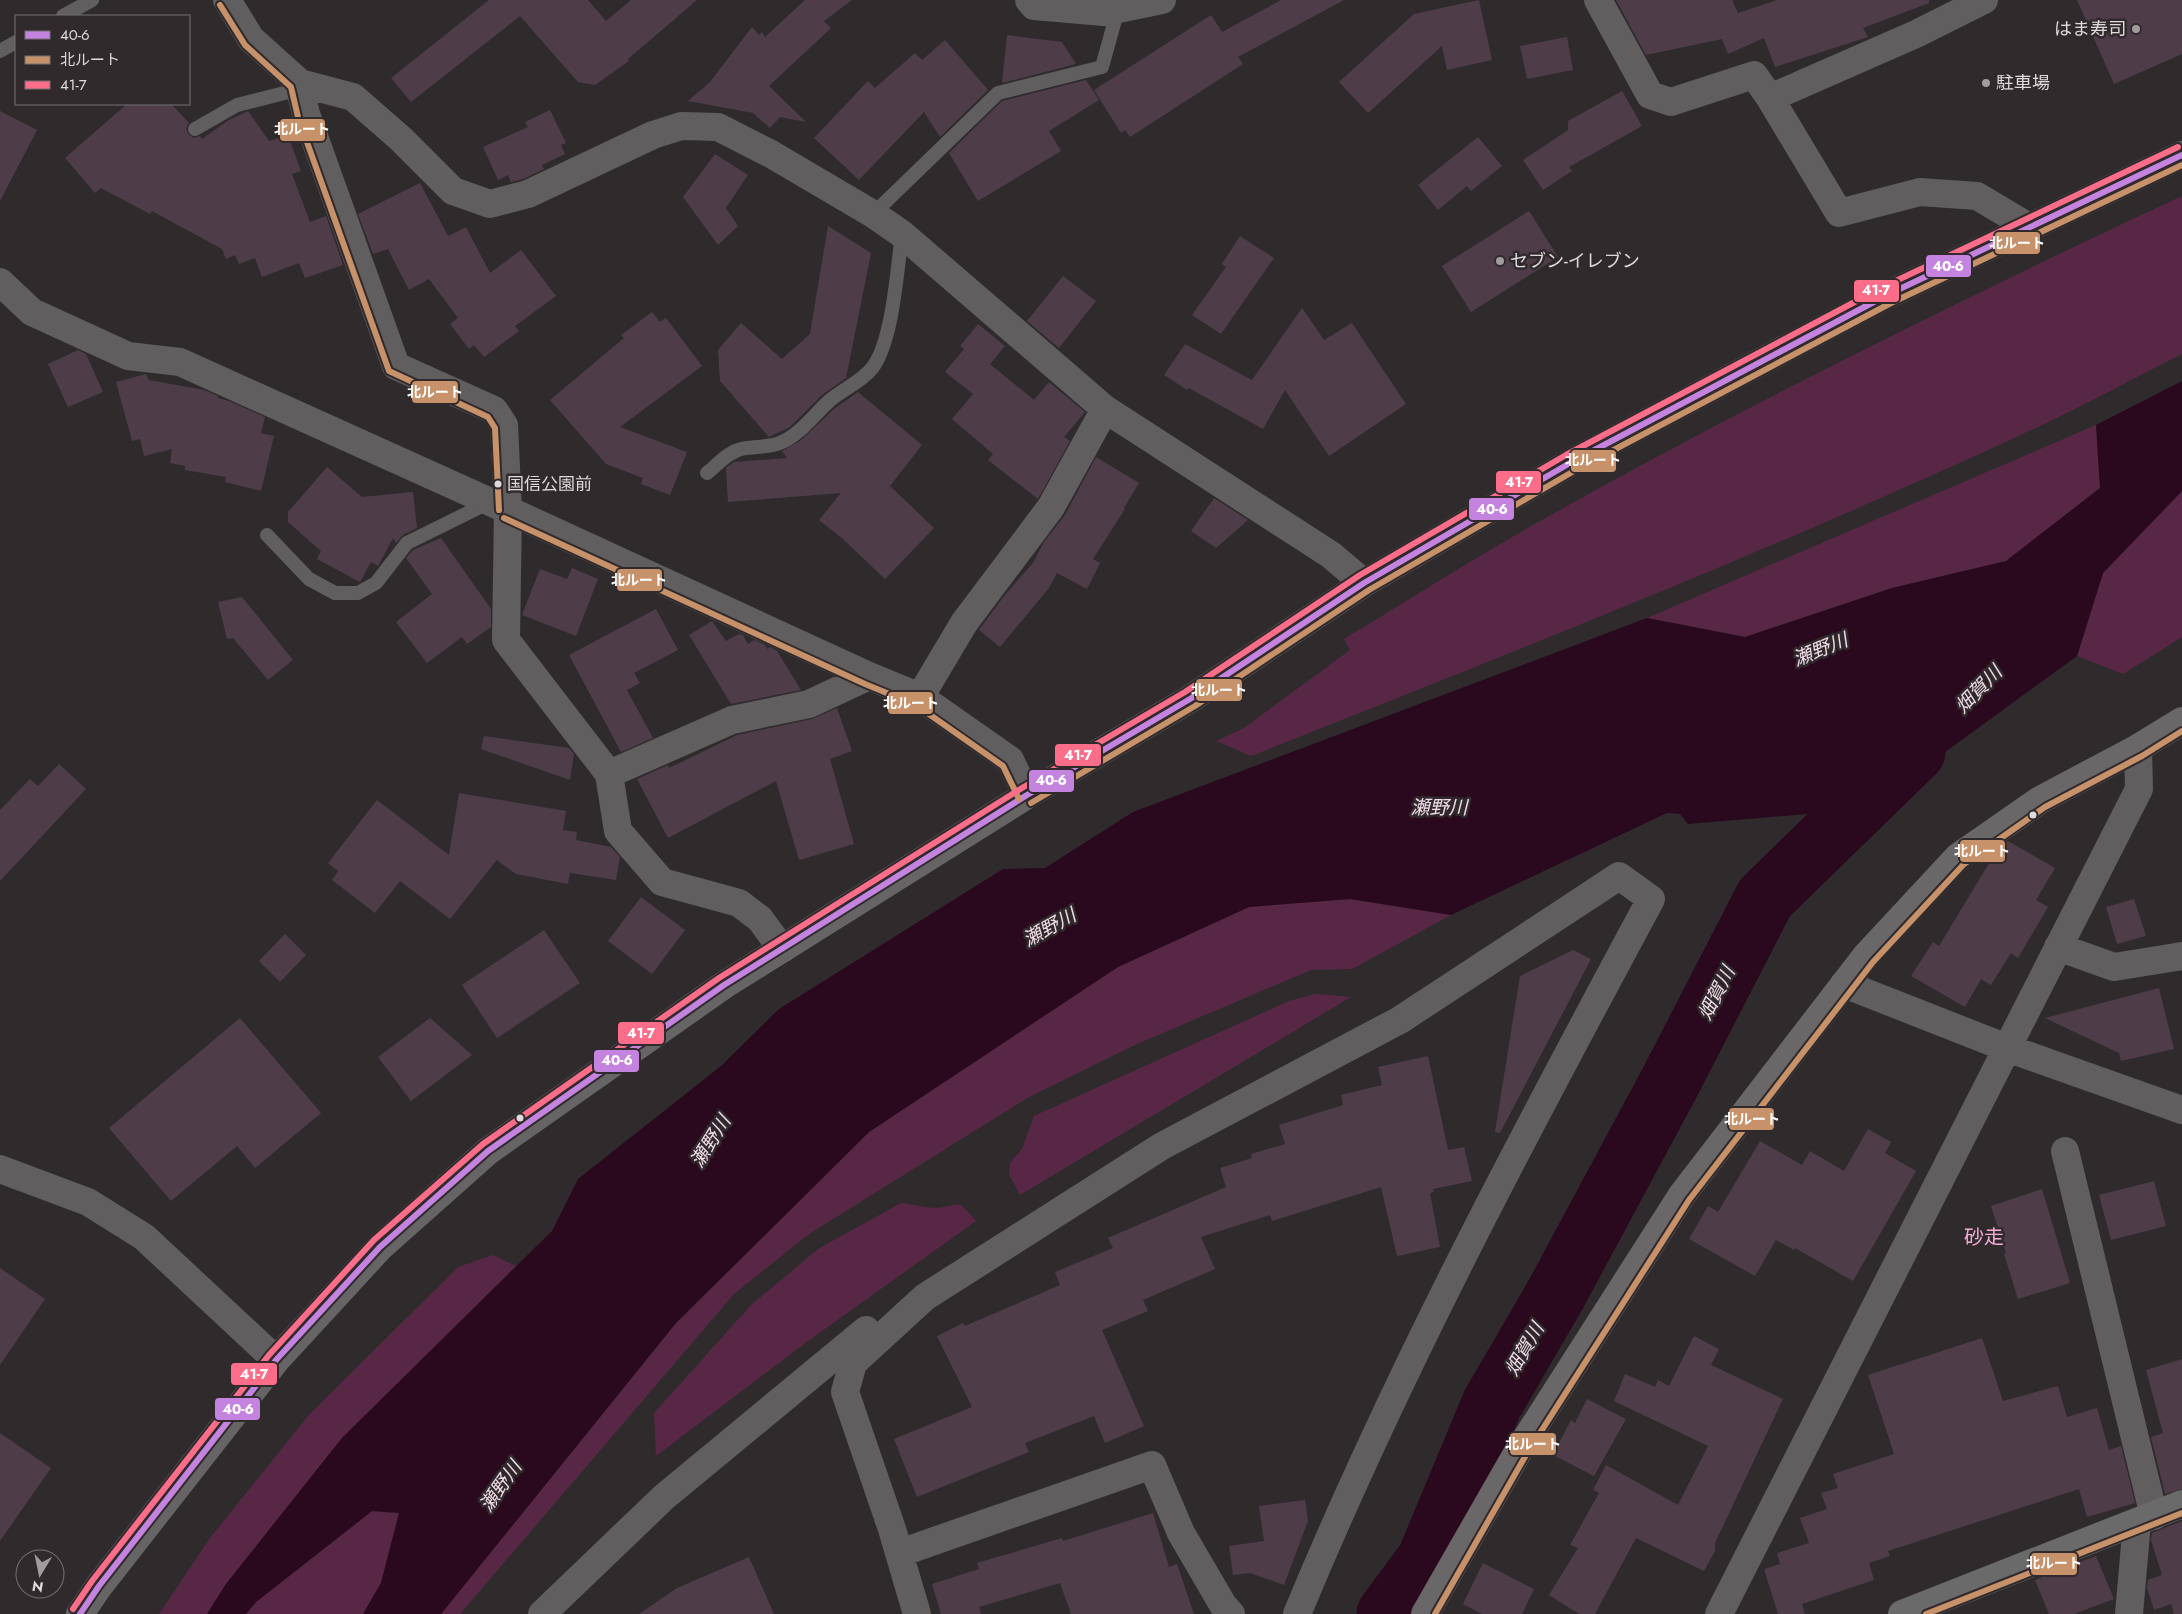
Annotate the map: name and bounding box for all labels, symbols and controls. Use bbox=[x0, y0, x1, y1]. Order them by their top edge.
legend bbox=[15, 15, 190, 105]
place label: はま寿司 bbox=[2054, 16, 2126, 42]
marker: はま寿司 bbox=[2130, 23, 2142, 35]
text: 40-6 bbox=[60, 24, 90, 46]
text: 北ルート bbox=[60, 49, 120, 71]
place label: 駐車場 bbox=[1996, 70, 2050, 96]
text: 41-7 bbox=[60, 74, 87, 96]
marker: 駐車場 bbox=[1980, 77, 1992, 89]
line badge: 北ルート bbox=[279, 118, 326, 142]
text: 北ルート bbox=[274, 119, 330, 139]
line badge: 北ルート bbox=[1994, 231, 2041, 255]
text: 北ルート bbox=[1989, 233, 2045, 253]
place label: セブン-イレブン bbox=[1510, 248, 1640, 274]
line badge: 40-6 bbox=[1925, 254, 1972, 278]
marker: セブン-イレブン bbox=[1494, 255, 1506, 267]
text: 40-6 bbox=[1932, 256, 1964, 276]
line badge: 41-7 bbox=[1853, 279, 1900, 303]
text: 41-7 bbox=[1862, 280, 1891, 300]
line badge: 北ルート bbox=[411, 380, 459, 404]
text: 北ルート bbox=[407, 382, 463, 402]
line badge: 北ルート bbox=[1570, 449, 1617, 473]
text: 北ルート bbox=[1565, 450, 1621, 470]
line badge: 41-7 bbox=[1495, 470, 1542, 494]
place label: 国信公園前 bbox=[507, 472, 592, 496]
text: 41-7 bbox=[1505, 472, 1534, 492]
marker: 国信公園前 bbox=[493, 479, 503, 489]
line badge: 40-6 bbox=[1468, 497, 1515, 521]
text: 40-6 bbox=[1476, 499, 1508, 519]
line badge: 北ルート bbox=[616, 568, 663, 592]
text: 北ルート bbox=[611, 570, 667, 590]
water label: 瀬野川 bbox=[1789, 626, 1854, 673]
water label: 畑賀川 bbox=[1949, 658, 2009, 719]
line badge: 北ルート bbox=[1195, 678, 1243, 702]
text: 北ルート bbox=[1191, 680, 1247, 700]
line badge: 北ルート bbox=[887, 691, 934, 715]
text: 北ルート bbox=[883, 693, 939, 713]
line badge: 41-7 bbox=[1054, 743, 1102, 767]
text: 41-7 bbox=[1064, 745, 1093, 765]
line badge: 40-6 bbox=[1028, 769, 1075, 793]
text: 40-6 bbox=[1035, 770, 1067, 790]
water label: 瀬野川 bbox=[1410, 794, 1469, 821]
unlabelled marker bbox=[2028, 810, 2038, 820]
line badge: 北ルート bbox=[1959, 839, 2006, 863]
text: 北ルート bbox=[1954, 841, 2010, 861]
water label: 瀬野川 bbox=[1018, 901, 1082, 953]
water label: 畑賀川 bbox=[1691, 960, 1742, 1025]
line badge: 41-7 bbox=[617, 1021, 665, 1045]
text: 41-7 bbox=[627, 1023, 656, 1043]
line badge: 40-6 bbox=[593, 1049, 640, 1073]
text: 40-6 bbox=[601, 1050, 633, 1070]
line badge: 北ルート bbox=[1728, 1107, 1775, 1131]
water label: 瀬野川 bbox=[684, 1108, 738, 1173]
text: 北ルート bbox=[1724, 1109, 1780, 1129]
unlabelled marker bbox=[515, 1113, 525, 1123]
district label: 砂走 bbox=[1964, 1223, 2004, 1252]
water label: 畑賀川 bbox=[1498, 1316, 1551, 1381]
line badge: 41-7 bbox=[230, 1362, 278, 1386]
text: 41-7 bbox=[240, 1364, 269, 1384]
line badge: 40-6 bbox=[214, 1397, 261, 1421]
text: 40-6 bbox=[222, 1399, 254, 1419]
line badge: 北ルート bbox=[1509, 1432, 1557, 1456]
text: 北ルート bbox=[1505, 1434, 1561, 1454]
water label: 瀬野川 bbox=[473, 1454, 529, 1517]
north arrow bbox=[15, 1549, 65, 1599]
line badge: 北ルート bbox=[2030, 1552, 2078, 1576]
text: 北ルート bbox=[2026, 1553, 2082, 1573]
text: N bbox=[31, 1576, 45, 1598]

